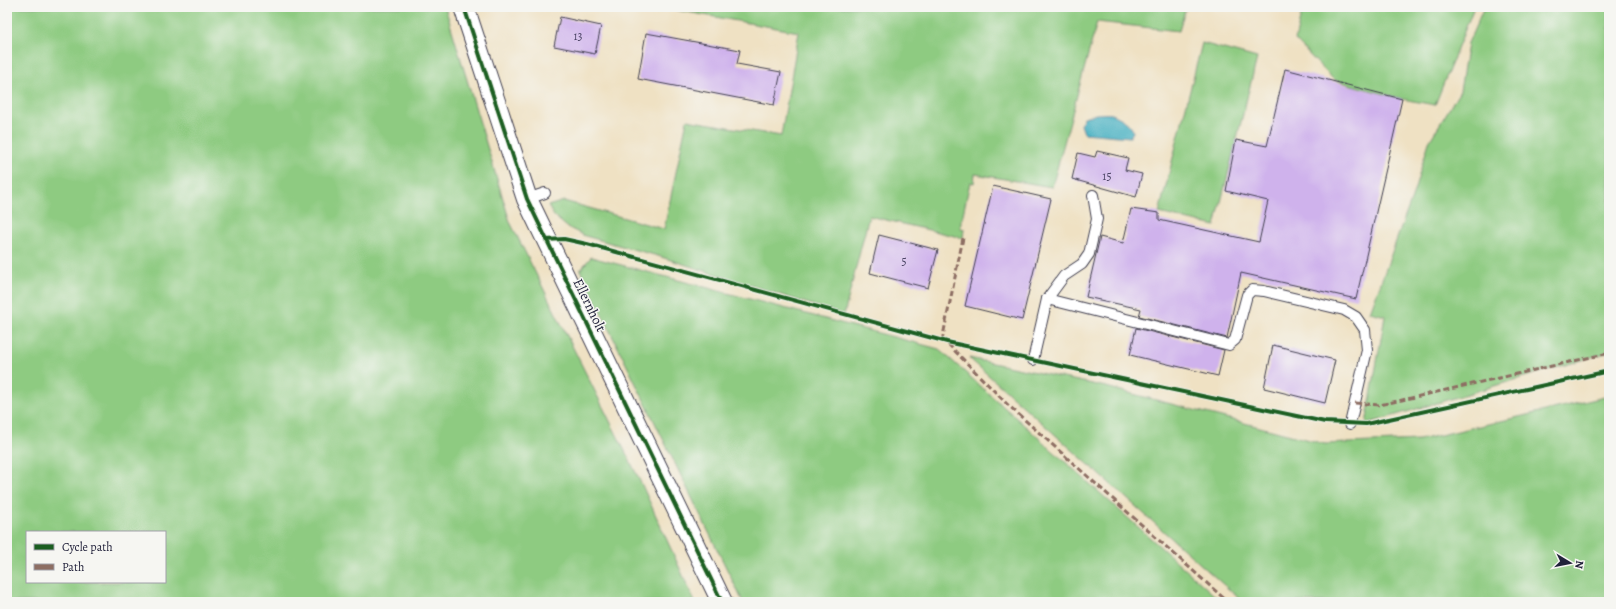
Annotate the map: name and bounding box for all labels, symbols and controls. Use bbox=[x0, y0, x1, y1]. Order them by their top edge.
house number: 13 bbox=[573, 28, 583, 44]
house number: 15 bbox=[1102, 168, 1112, 184]
house number: 5 bbox=[901, 253, 907, 269]
street label: Ellernholt bbox=[569, 275, 611, 335]
legend bbox=[26, 531, 166, 583]
text: Cycle path bbox=[62, 539, 113, 555]
north arrow bbox=[1550, 543, 1590, 583]
text: Path bbox=[62, 559, 85, 575]
text: N bbox=[1571, 559, 1587, 570]

